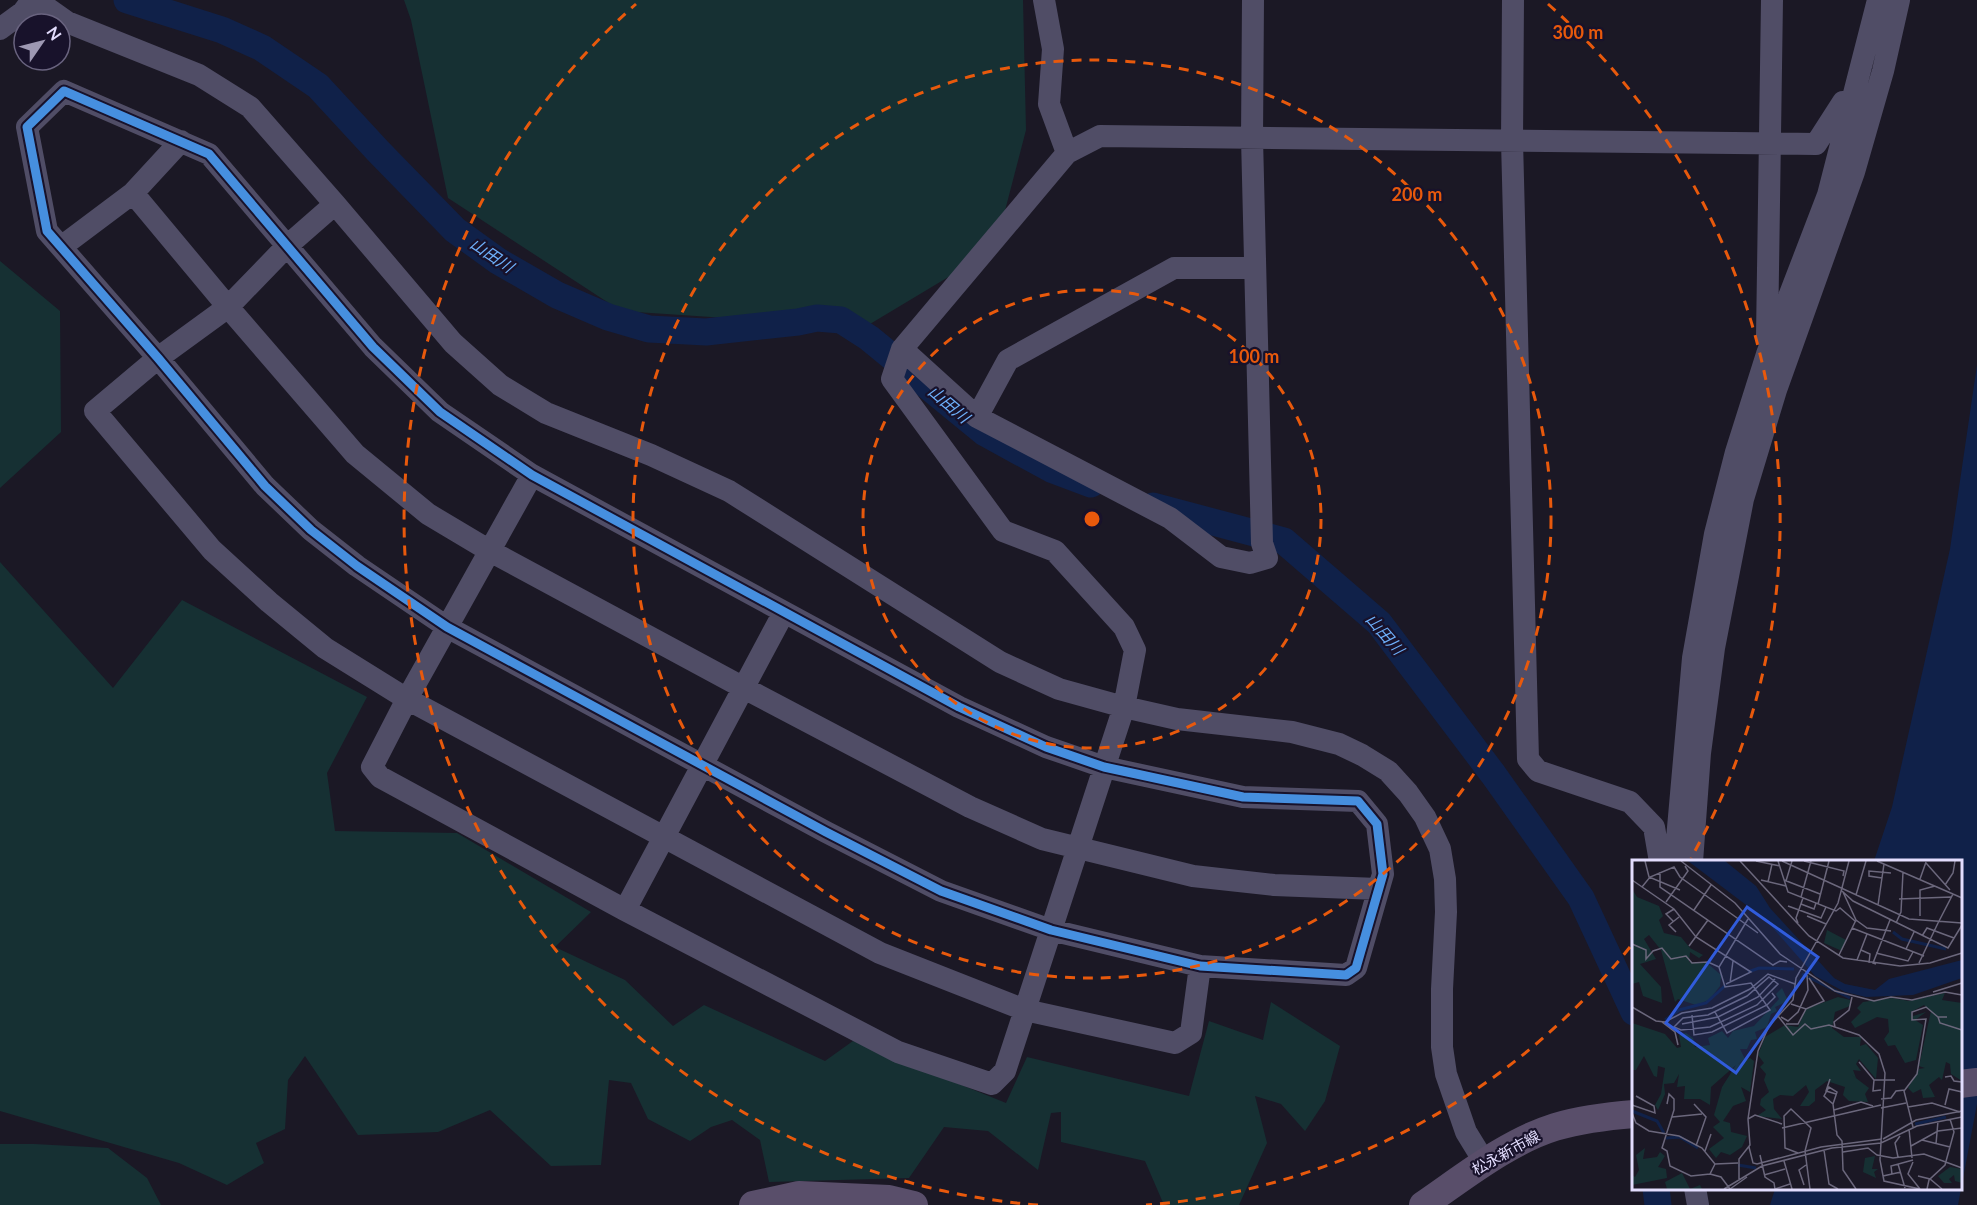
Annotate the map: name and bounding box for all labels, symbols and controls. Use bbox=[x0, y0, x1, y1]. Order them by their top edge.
north arrow bbox=[12, 12, 72, 72]
text: 300 m bbox=[1553, 21, 1603, 43]
text: N bbox=[43, 23, 66, 44]
text: 200 m bbox=[1392, 183, 1442, 205]
water label: 山田川 bbox=[467, 233, 519, 277]
text: 100 m bbox=[1229, 345, 1279, 367]
water label: 山田川 bbox=[925, 381, 975, 428]
centre of rings bbox=[1082, 509, 1102, 529]
water label: 山田川 bbox=[1362, 609, 1410, 660]
inset map bbox=[1632, 860, 1962, 1190]
street label: 松永新市線 bbox=[1468, 1126, 1543, 1178]

